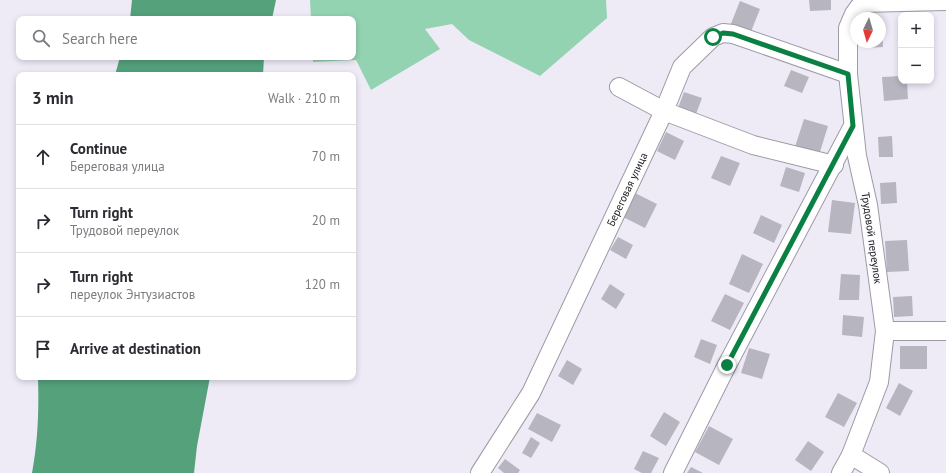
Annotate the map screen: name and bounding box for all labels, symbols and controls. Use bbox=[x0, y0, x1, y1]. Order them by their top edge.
north arrow bbox=[850, 12, 886, 48]
map controls bbox=[898, 12, 934, 84]
button: + bbox=[898, 12, 934, 48]
search box bbox=[16, 16, 356, 60]
icon: search bbox=[30, 27, 52, 49]
route start bbox=[704, 28, 722, 46]
text: Search here bbox=[62, 29, 138, 48]
button: − bbox=[898, 48, 934, 84]
text: 3 min bbox=[32, 87, 73, 109]
text: Walk · 210 m bbox=[268, 90, 340, 107]
text: Continue bbox=[70, 139, 127, 158]
icon: ahead bbox=[32, 146, 54, 168]
text: 70 m bbox=[312, 148, 340, 165]
street label: Береговая улица bbox=[604, 150, 650, 229]
text: Береговая улица bbox=[70, 158, 165, 175]
street label: Трудовой переулок bbox=[859, 191, 885, 285]
text: Turn right bbox=[70, 203, 133, 222]
icon: right bbox=[32, 210, 54, 232]
text: 20 m bbox=[312, 212, 340, 229]
text: Трудовой переулок bbox=[70, 222, 179, 239]
text: Turn right bbox=[70, 267, 133, 286]
icon: right bbox=[32, 274, 54, 296]
text: 120 m bbox=[305, 276, 340, 293]
text: переулок Энтузиастов bbox=[70, 286, 195, 303]
icon: arrive bbox=[32, 338, 54, 360]
text: Arrive at destination bbox=[70, 339, 201, 358]
route end bbox=[718, 356, 736, 374]

